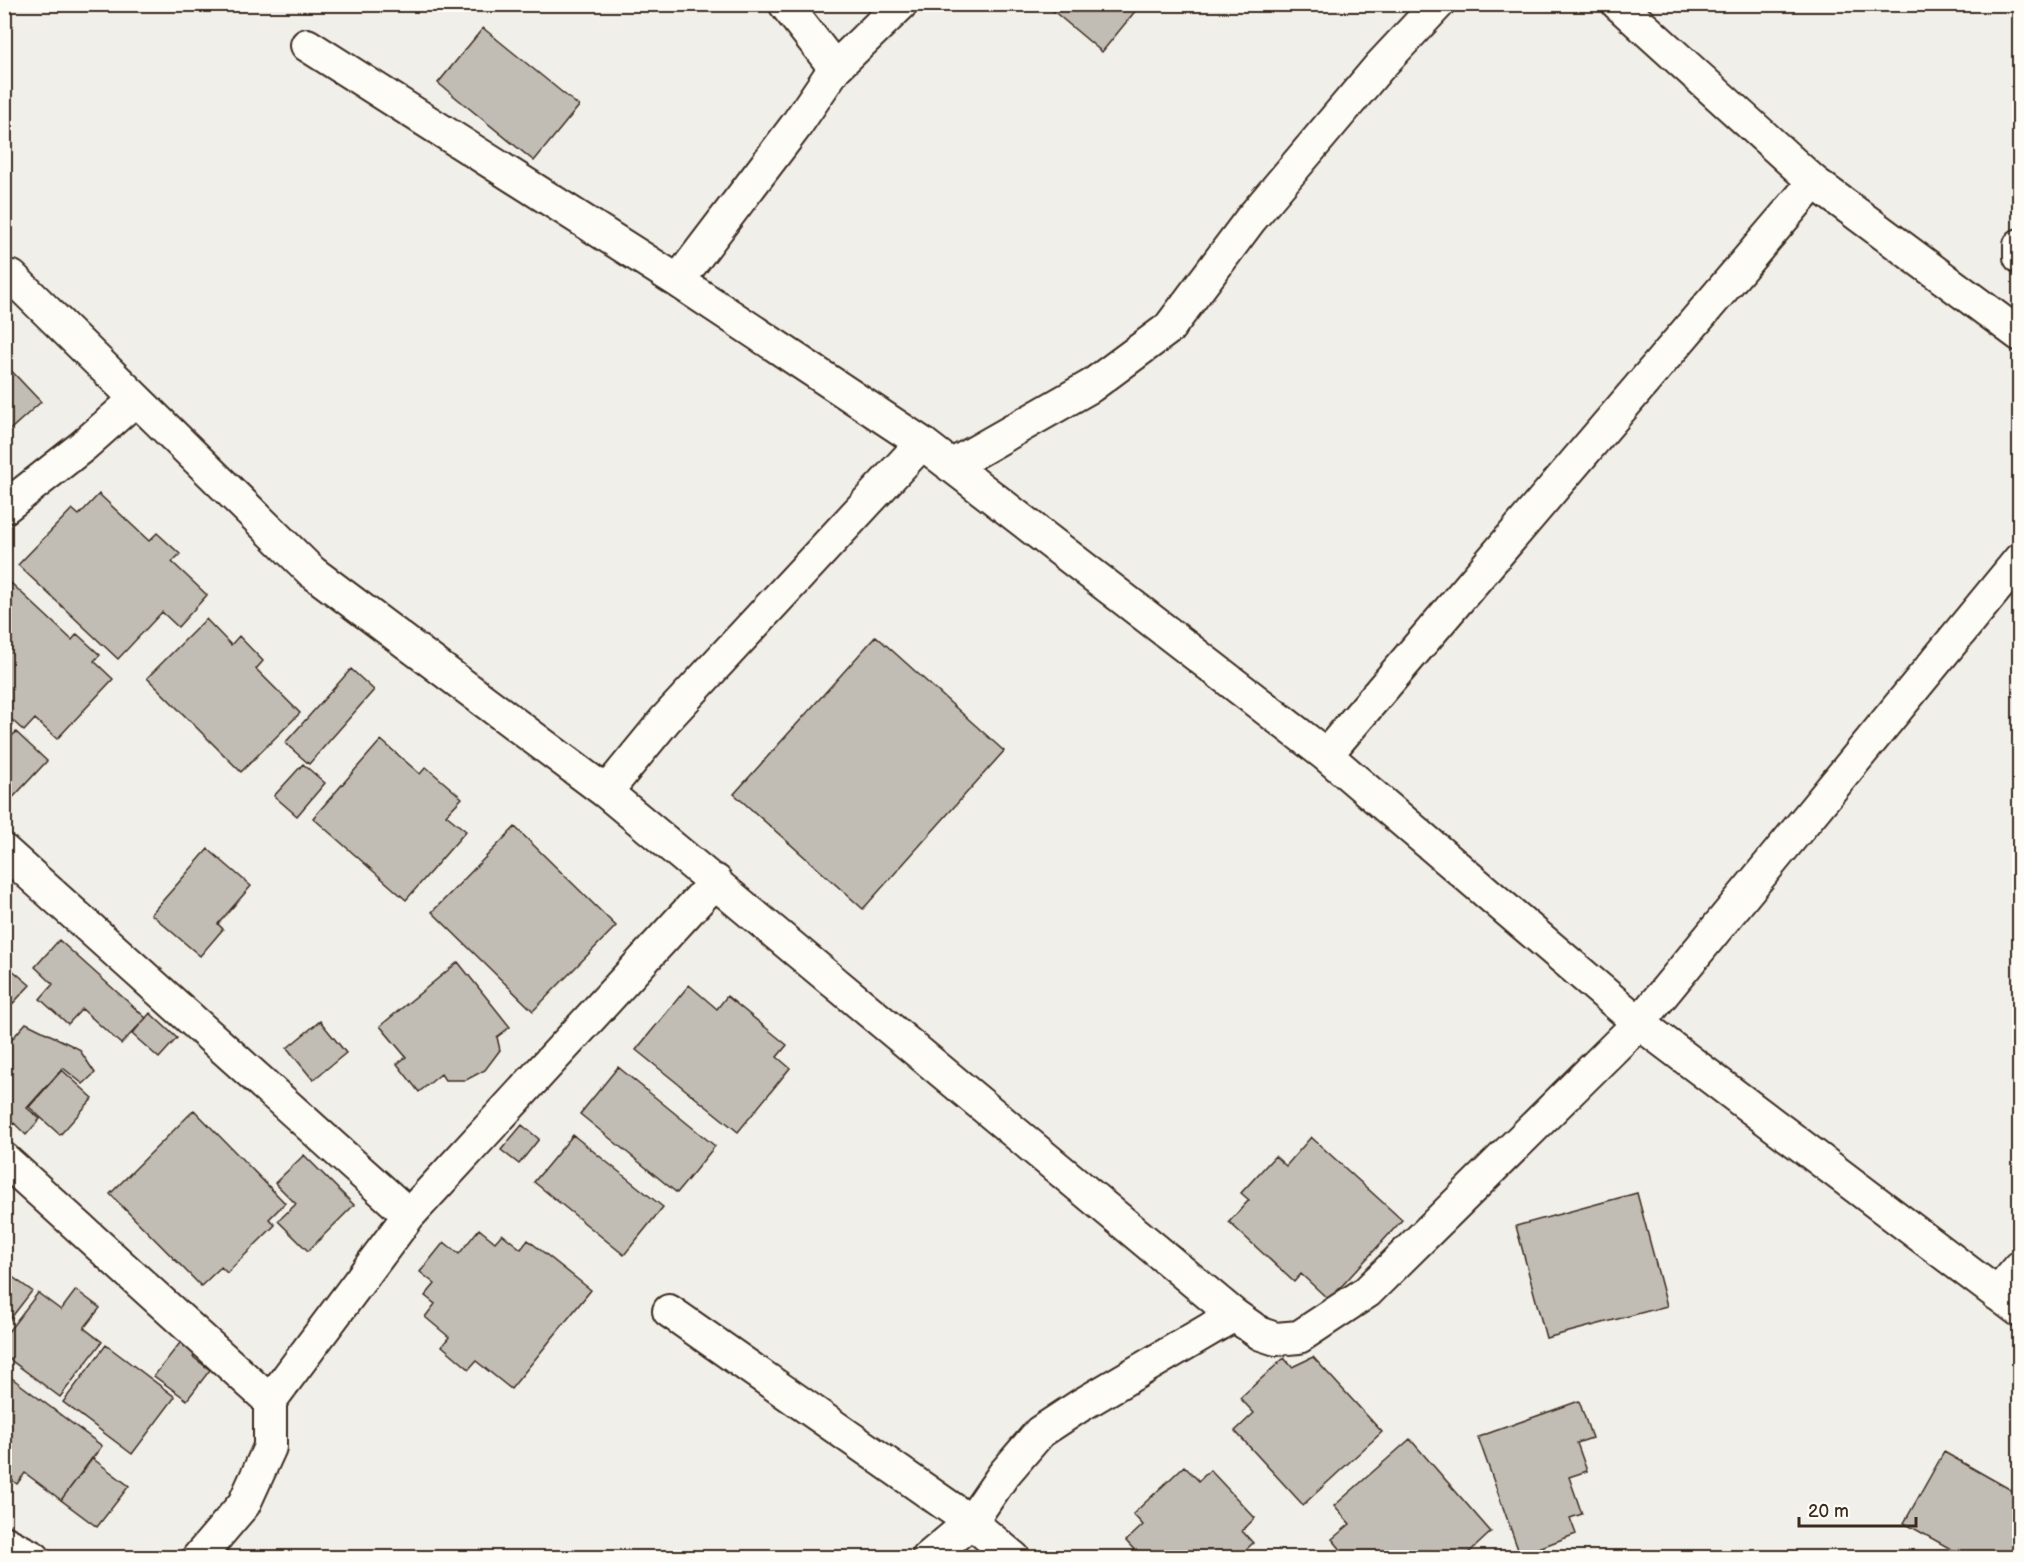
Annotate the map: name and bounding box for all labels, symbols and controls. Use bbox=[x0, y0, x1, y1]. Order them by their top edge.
scale bar bbox=[1799, 1490, 1916, 1528]
text: 20 m bbox=[1808, 1501, 1849, 1522]

